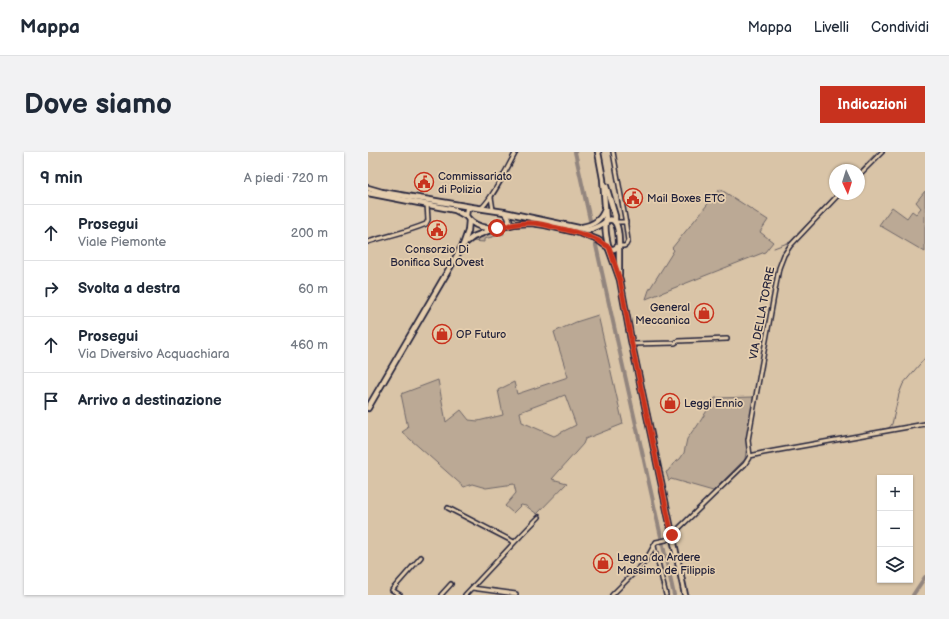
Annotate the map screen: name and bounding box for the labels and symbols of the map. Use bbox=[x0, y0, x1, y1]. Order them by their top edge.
north arrow bbox=[829, 164, 865, 200]
place label: Commissariato di Polizia bbox=[438, 170, 512, 196]
public building icon: Commissariato di Polizia bbox=[413, 171, 435, 193]
public building icon: Mail Boxes ETC bbox=[622, 187, 644, 209]
place label: Mail Boxes ETC bbox=[647, 192, 725, 205]
public building icon: Consorzio Di Bonifica Sud Ovest bbox=[426, 219, 448, 241]
route start bbox=[488, 219, 506, 237]
place label: Consorzio Di Bonifica Sud Ovest bbox=[390, 243, 484, 269]
street label: VIA DELLA TORRE bbox=[747, 265, 777, 361]
place label: General Meccanica bbox=[635, 301, 690, 327]
shop icon: General Meccanica bbox=[693, 302, 715, 324]
shop icon: OP Futuro bbox=[431, 323, 453, 345]
place label: OP Futuro bbox=[456, 328, 506, 341]
shop icon: Leggi Ennio bbox=[659, 392, 681, 414]
place label: Leggi Ennio bbox=[684, 397, 743, 410]
route end bbox=[663, 526, 681, 544]
place label: Legna da Ardere Massimo de Filippis bbox=[617, 551, 716, 577]
shop icon: Legna da Ardere Massimo de Filippis bbox=[592, 552, 614, 574]

